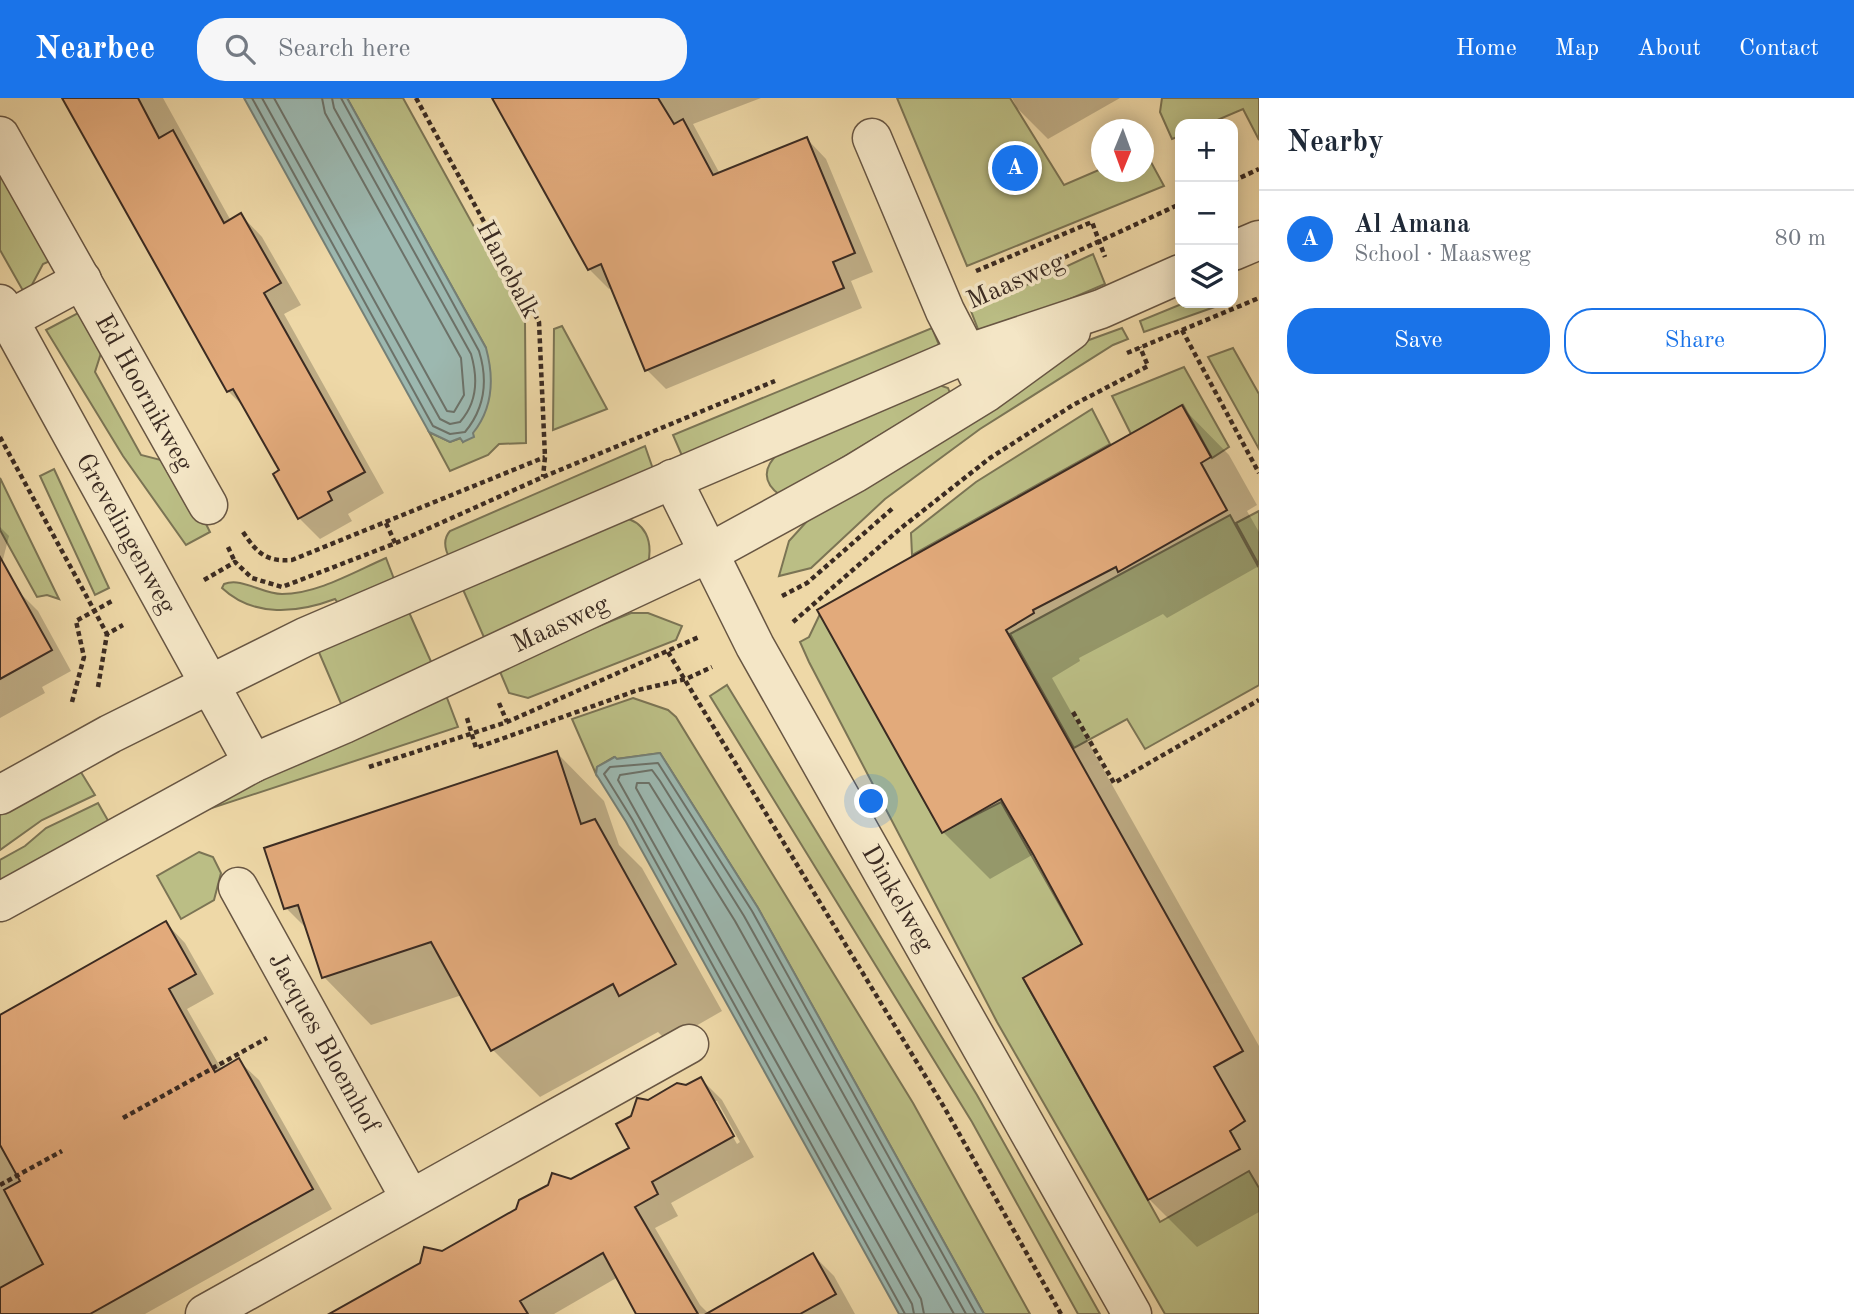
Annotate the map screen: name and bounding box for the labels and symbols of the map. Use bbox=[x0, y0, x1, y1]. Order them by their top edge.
north arrow bbox=[1091, 119, 1154, 182]
pin: A bbox=[992, 142, 1038, 194]
street label: Hanebalk bbox=[471, 217, 544, 323]
street label: Maasweg bbox=[963, 249, 1068, 315]
street label: Ed Hoornikweg bbox=[89, 310, 197, 476]
street label: Grevelingenweg bbox=[71, 449, 180, 619]
street label: Maasweg bbox=[508, 591, 613, 659]
your location bbox=[854, 784, 888, 818]
street label: Dinkelweg bbox=[856, 841, 938, 957]
street label: Jacques Bloemhof bbox=[263, 948, 384, 1139]

